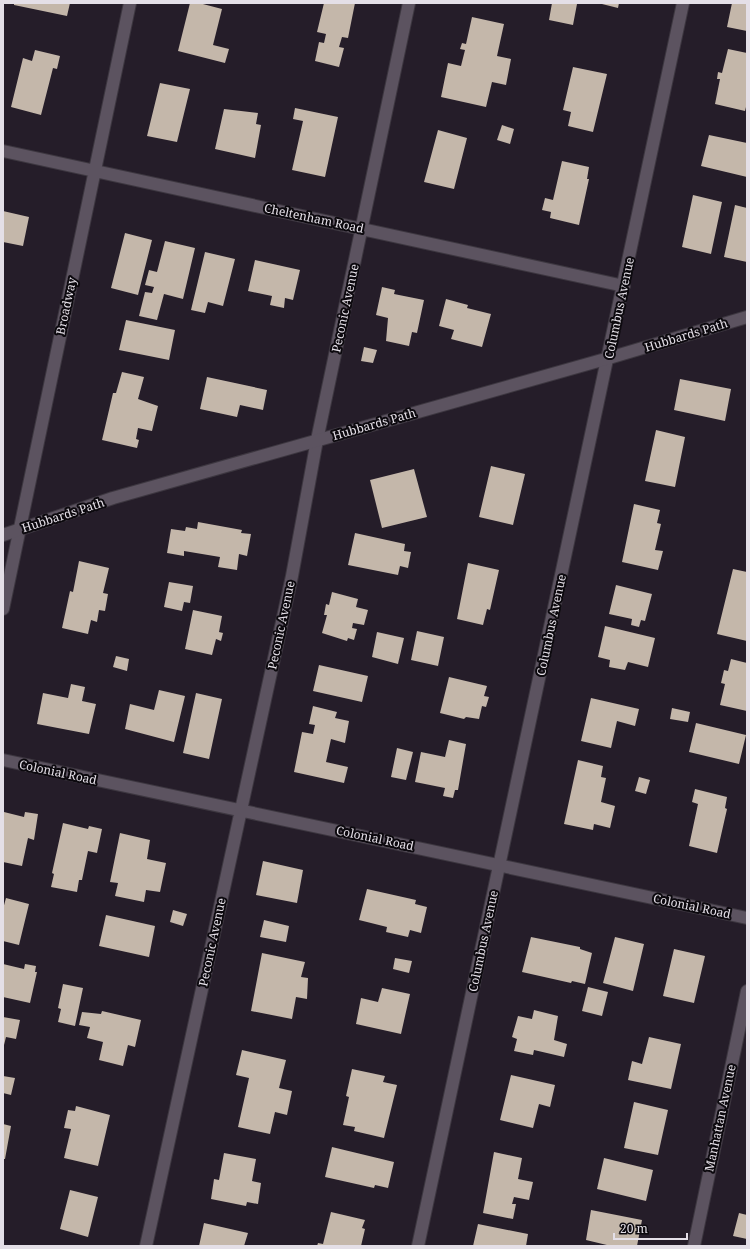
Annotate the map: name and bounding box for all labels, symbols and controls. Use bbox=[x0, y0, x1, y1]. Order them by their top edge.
street label: Cheltenham Road bbox=[263, 199, 366, 237]
street label: Columbus Avenue bbox=[600, 256, 638, 360]
street label: Peconic Avenue bbox=[327, 262, 363, 354]
street label: Broadway bbox=[52, 276, 80, 336]
street label: Hubbards Path bbox=[642, 314, 730, 356]
street label: Hubbards Path bbox=[330, 404, 418, 444]
street label: Hubbards Path bbox=[19, 494, 107, 536]
street label: Columbus Avenue bbox=[532, 573, 570, 677]
street label: Peconic Avenue bbox=[263, 579, 299, 671]
street label: Colonial Road bbox=[18, 755, 99, 789]
street label: Colonial Road bbox=[335, 821, 416, 855]
street label: Columbus Avenue bbox=[464, 889, 502, 993]
street label: Colonial Road bbox=[652, 889, 733, 923]
street label: Peconic Avenue bbox=[194, 896, 230, 988]
street label: Manhattan Avenue bbox=[700, 1063, 740, 1173]
scale bar bbox=[614, 1215, 687, 1241]
text: 20 m bbox=[620, 1220, 648, 1237]

